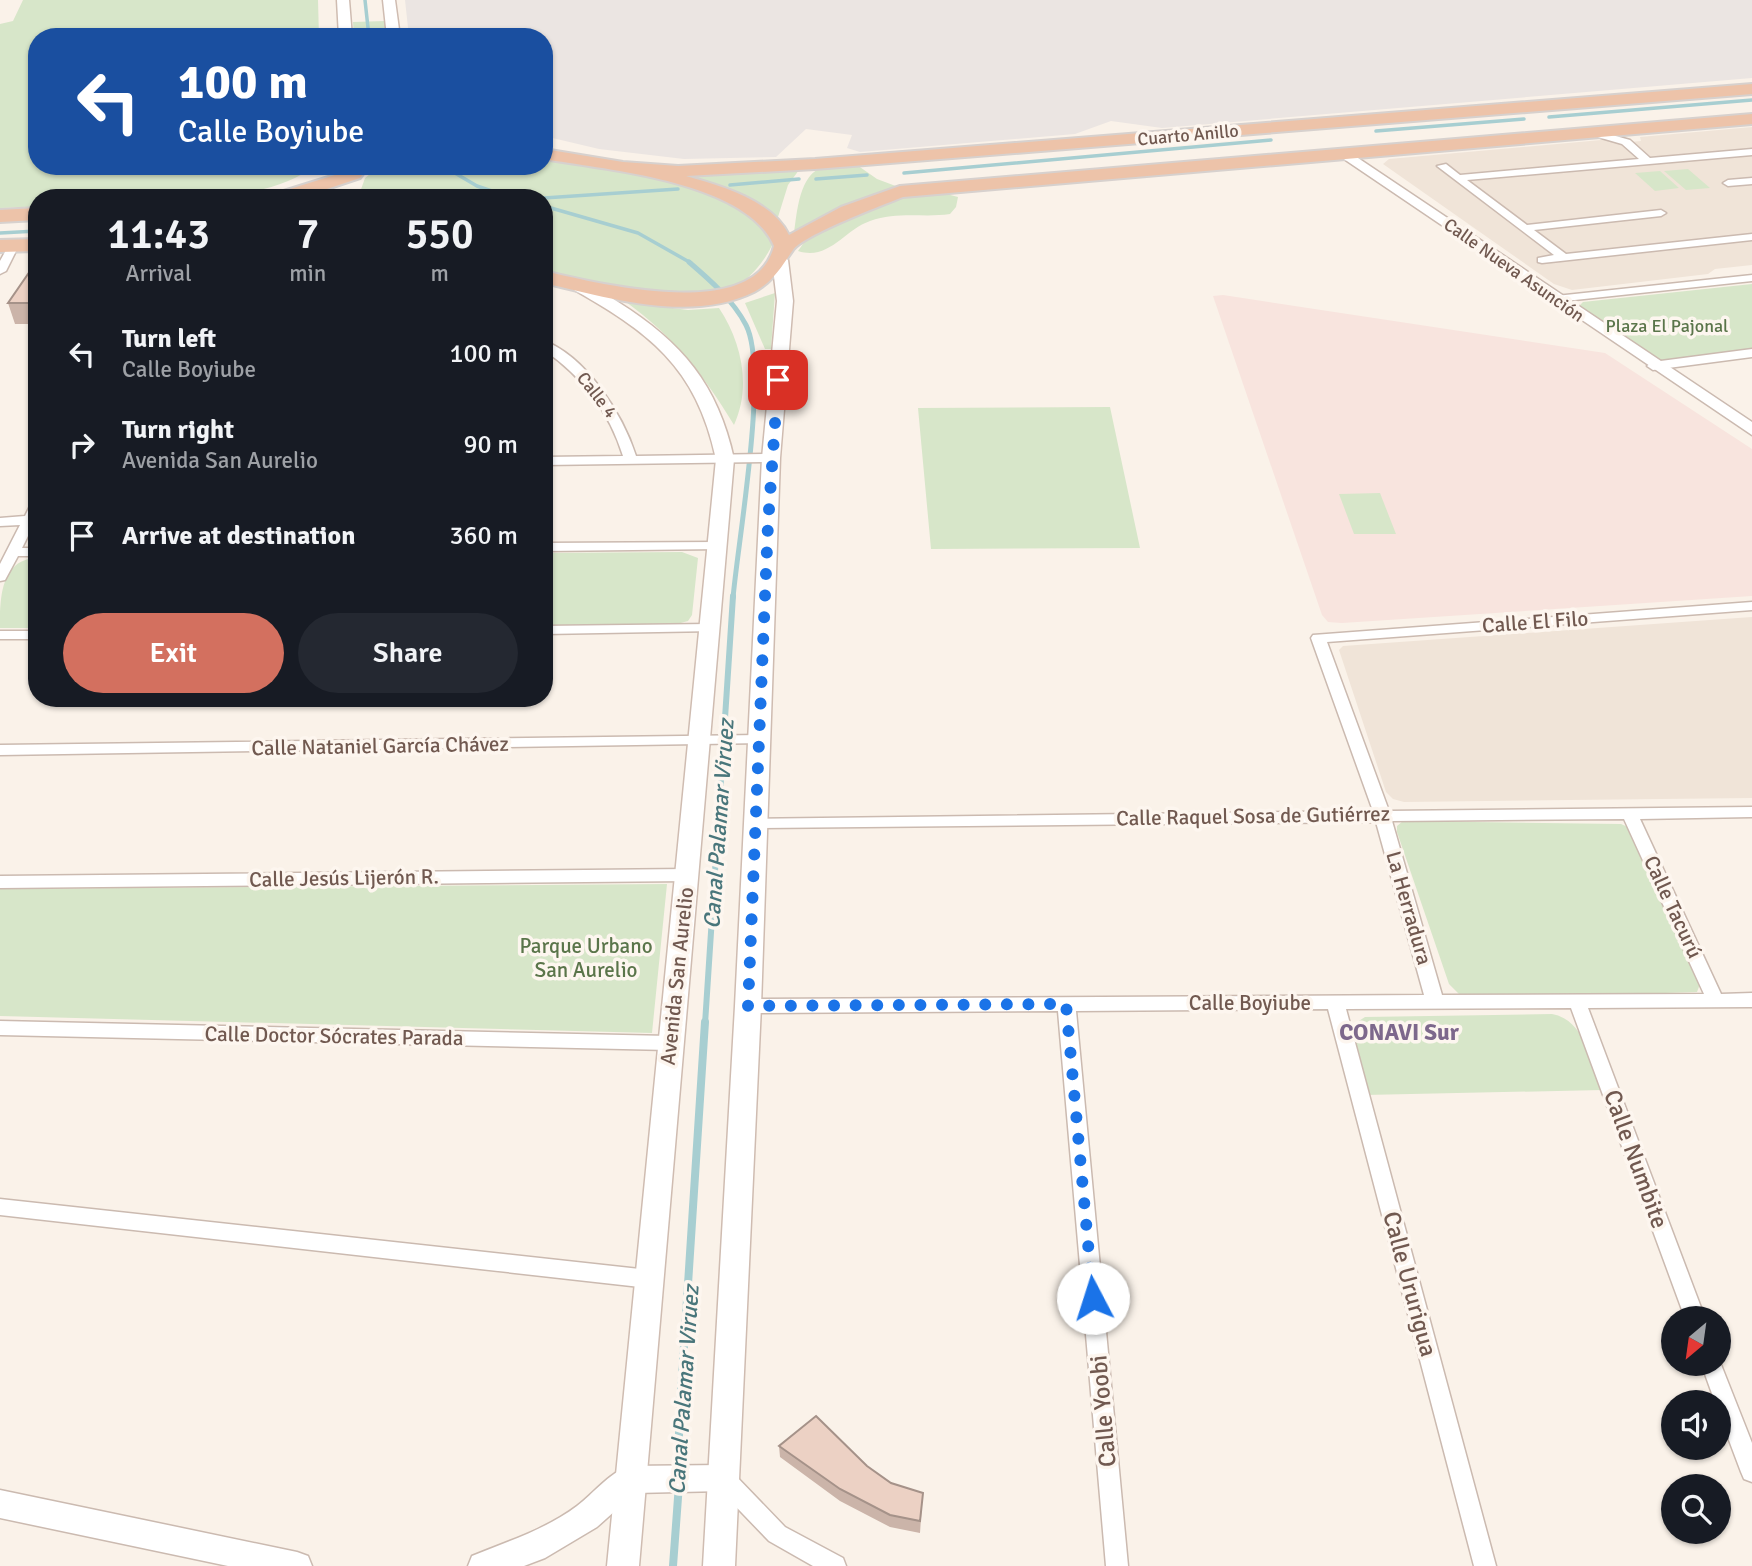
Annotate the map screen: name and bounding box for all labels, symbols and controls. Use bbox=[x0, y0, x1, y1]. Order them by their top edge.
text: 100 m bbox=[178, 52, 308, 112]
icon: left bbox=[63, 56, 154, 147]
text: Calle Boyiube bbox=[178, 112, 364, 151]
street label: Cuarto Anillo bbox=[1136, 120, 1240, 150]
text: 11:43 bbox=[107, 209, 210, 260]
text: 7 bbox=[296, 209, 319, 260]
text: 550 bbox=[406, 209, 474, 260]
street label: Calle Nueva Asunción bbox=[1440, 213, 1588, 327]
text: Arrival bbox=[125, 259, 192, 288]
text: min bbox=[289, 259, 326, 288]
text: m bbox=[430, 259, 449, 288]
park label: Plaza El Pajonal bbox=[1606, 315, 1728, 337]
text: Turn left bbox=[122, 323, 216, 355]
icon: left bbox=[63, 335, 101, 373]
text: 100 m bbox=[449, 338, 518, 370]
pin bbox=[748, 350, 808, 410]
text: Calle Boyiube bbox=[122, 355, 256, 384]
icon: arrive bbox=[759, 361, 797, 399]
street label: Calle 4 bbox=[572, 367, 622, 423]
text: Turn right bbox=[122, 414, 234, 446]
icon: right bbox=[63, 426, 101, 464]
text: 90 m bbox=[463, 429, 518, 461]
text: Avenida San Aurelio bbox=[122, 446, 318, 475]
icon: arrive bbox=[63, 517, 101, 555]
text: Arrive at destination bbox=[122, 520, 355, 552]
text: 360 m bbox=[449, 520, 518, 552]
street label: Calle El Filo bbox=[1481, 605, 1589, 639]
button: Exit bbox=[63, 613, 284, 693]
button: Share bbox=[298, 613, 518, 693]
water label: Canal Palamar Viruez bbox=[697, 717, 741, 930]
street label: Calle Nataniel García Chávez bbox=[251, 731, 509, 761]
street label: Calle Raquel Sosa de Gutiérrez bbox=[1116, 801, 1390, 831]
street label: La Herradura bbox=[1380, 848, 1438, 968]
street label: Calle Tacurú bbox=[1638, 852, 1708, 962]
street label: Calle Jesús Lijerón R. bbox=[249, 863, 439, 893]
street label: Avenida San Aurelio bbox=[655, 886, 699, 1066]
park label: Parque Urbano San Aurelio bbox=[519, 933, 653, 983]
street label: Calle Boyiube bbox=[1189, 990, 1311, 1016]
district label: CONAVI Sur bbox=[1339, 1018, 1460, 1047]
street label: Calle Doctor Sócrates Parada bbox=[204, 1021, 464, 1051]
street label: Calle Numbite bbox=[1597, 1086, 1675, 1232]
street label: Calle Ururigua bbox=[1376, 1208, 1444, 1360]
position arrow bbox=[1056, 1261, 1130, 1335]
water label: Canal Palamar Viruez bbox=[662, 1283, 706, 1496]
north arrow bbox=[1661, 1306, 1731, 1376]
map controls bbox=[1661, 1306, 1731, 1544]
street label: Calle Yoobi bbox=[1083, 1354, 1123, 1468]
button: sound bbox=[1661, 1390, 1731, 1460]
button: search bbox=[1661, 1474, 1731, 1544]

